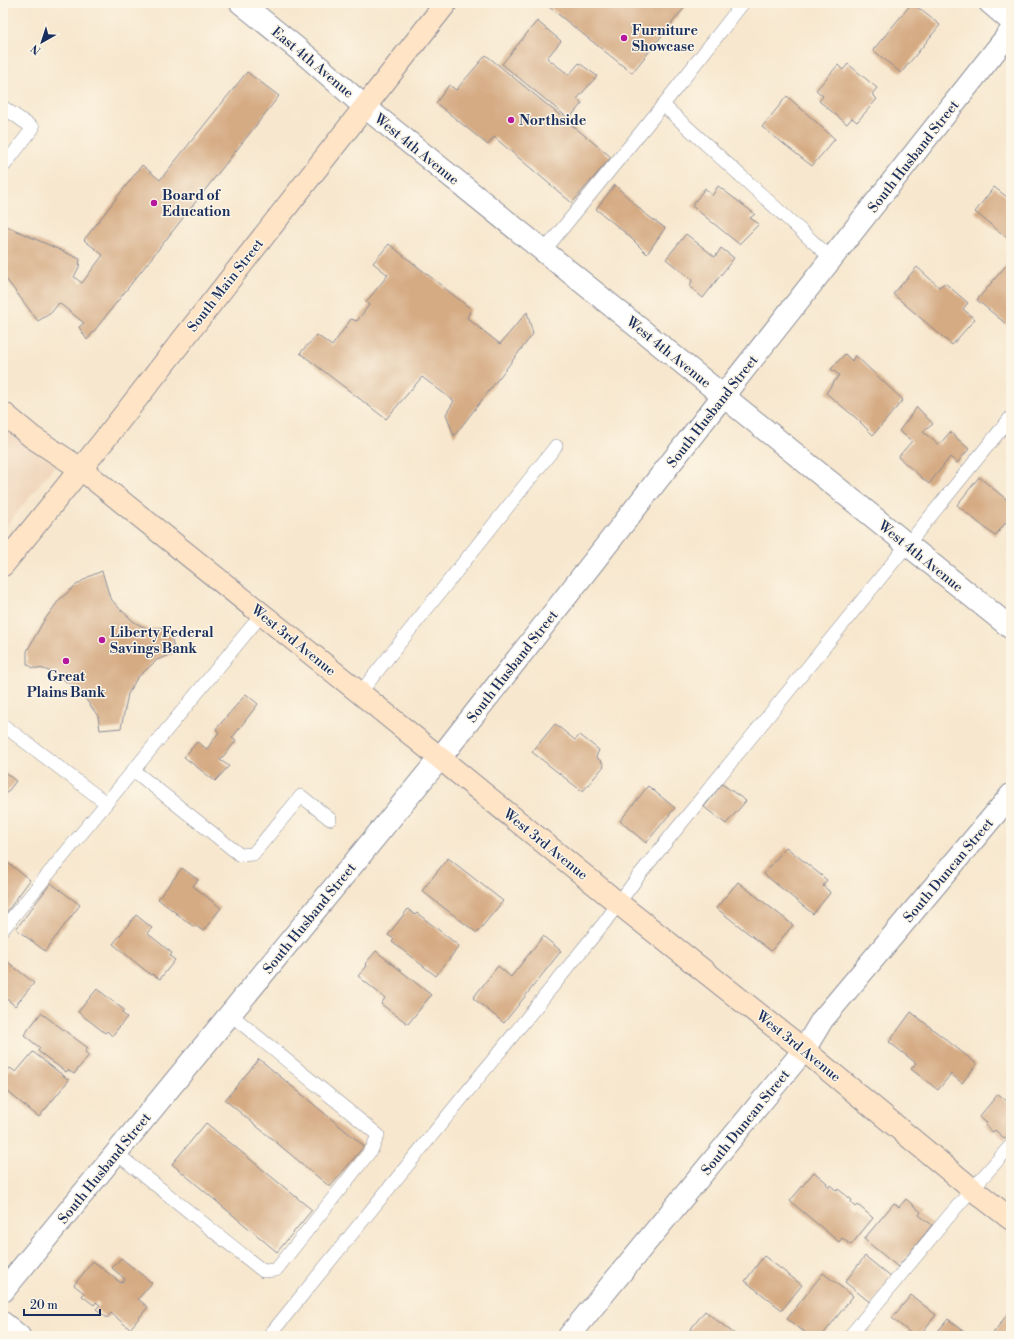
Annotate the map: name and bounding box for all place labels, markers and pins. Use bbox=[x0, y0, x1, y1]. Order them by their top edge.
place label: Furniture Showcase bbox=[632, 22, 699, 56]
marker: Furniture Showcase bbox=[619, 33, 629, 43]
place label: Northside bbox=[519, 112, 587, 130]
marker: Northside bbox=[506, 115, 516, 125]
place label: Board of Education bbox=[162, 187, 231, 221]
marker: Board of Education bbox=[149, 198, 159, 208]
place label: Liberty Federal Savings Bank bbox=[110, 624, 214, 658]
marker: Liberty Federal Savings Bank bbox=[97, 635, 107, 645]
marker: Great Plains Bank bbox=[61, 656, 71, 666]
place label: Great Plains Bank bbox=[27, 668, 106, 702]

